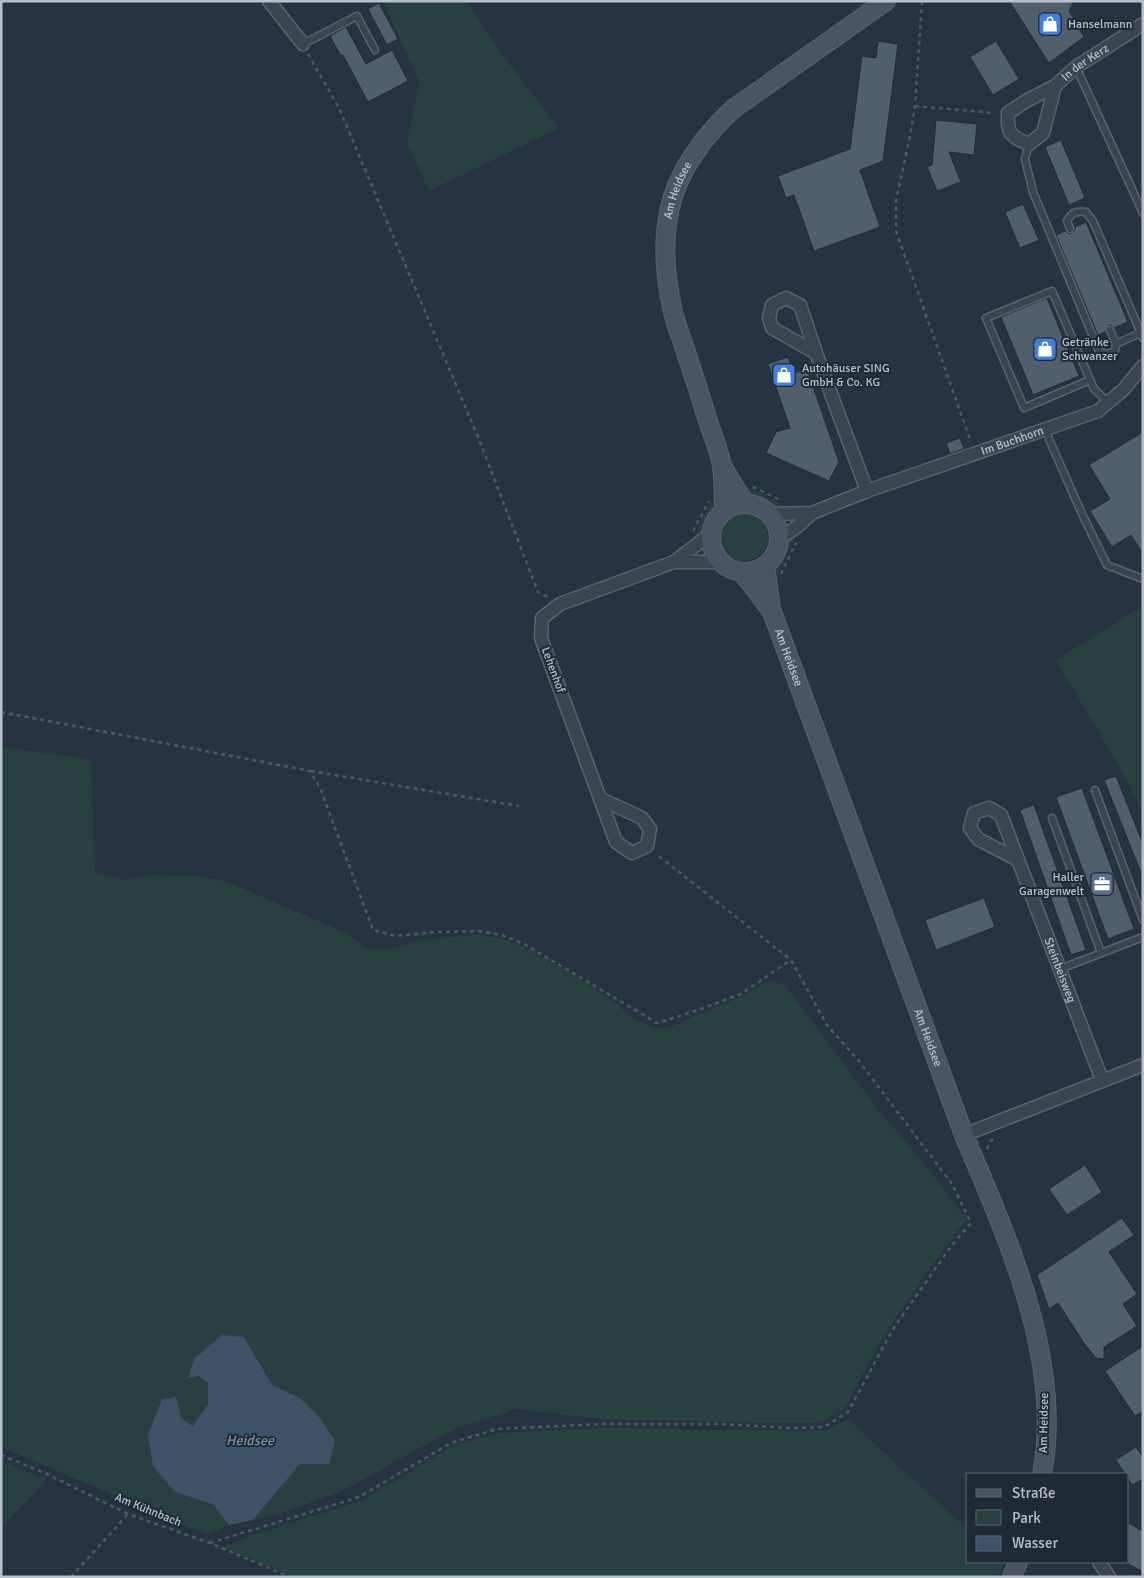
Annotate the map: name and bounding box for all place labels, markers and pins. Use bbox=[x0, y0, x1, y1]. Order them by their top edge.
shop icon: Hanselmann bbox=[1037, 11, 1063, 37]
place label: Hanselmann bbox=[1068, 17, 1132, 32]
place label: Getränke Schwanzer bbox=[1062, 335, 1118, 364]
shop icon: Getränke Schwanzer bbox=[1032, 336, 1058, 362]
place label: Autohäuser SING GmbH & Co. KG bbox=[802, 361, 890, 390]
shop icon: Autohäuser SING GmbH & Co. KG bbox=[771, 362, 797, 388]
place label: Haller Garagenwelt bbox=[1019, 870, 1085, 899]
office icon: Haller Garagenwelt bbox=[1089, 871, 1115, 897]

